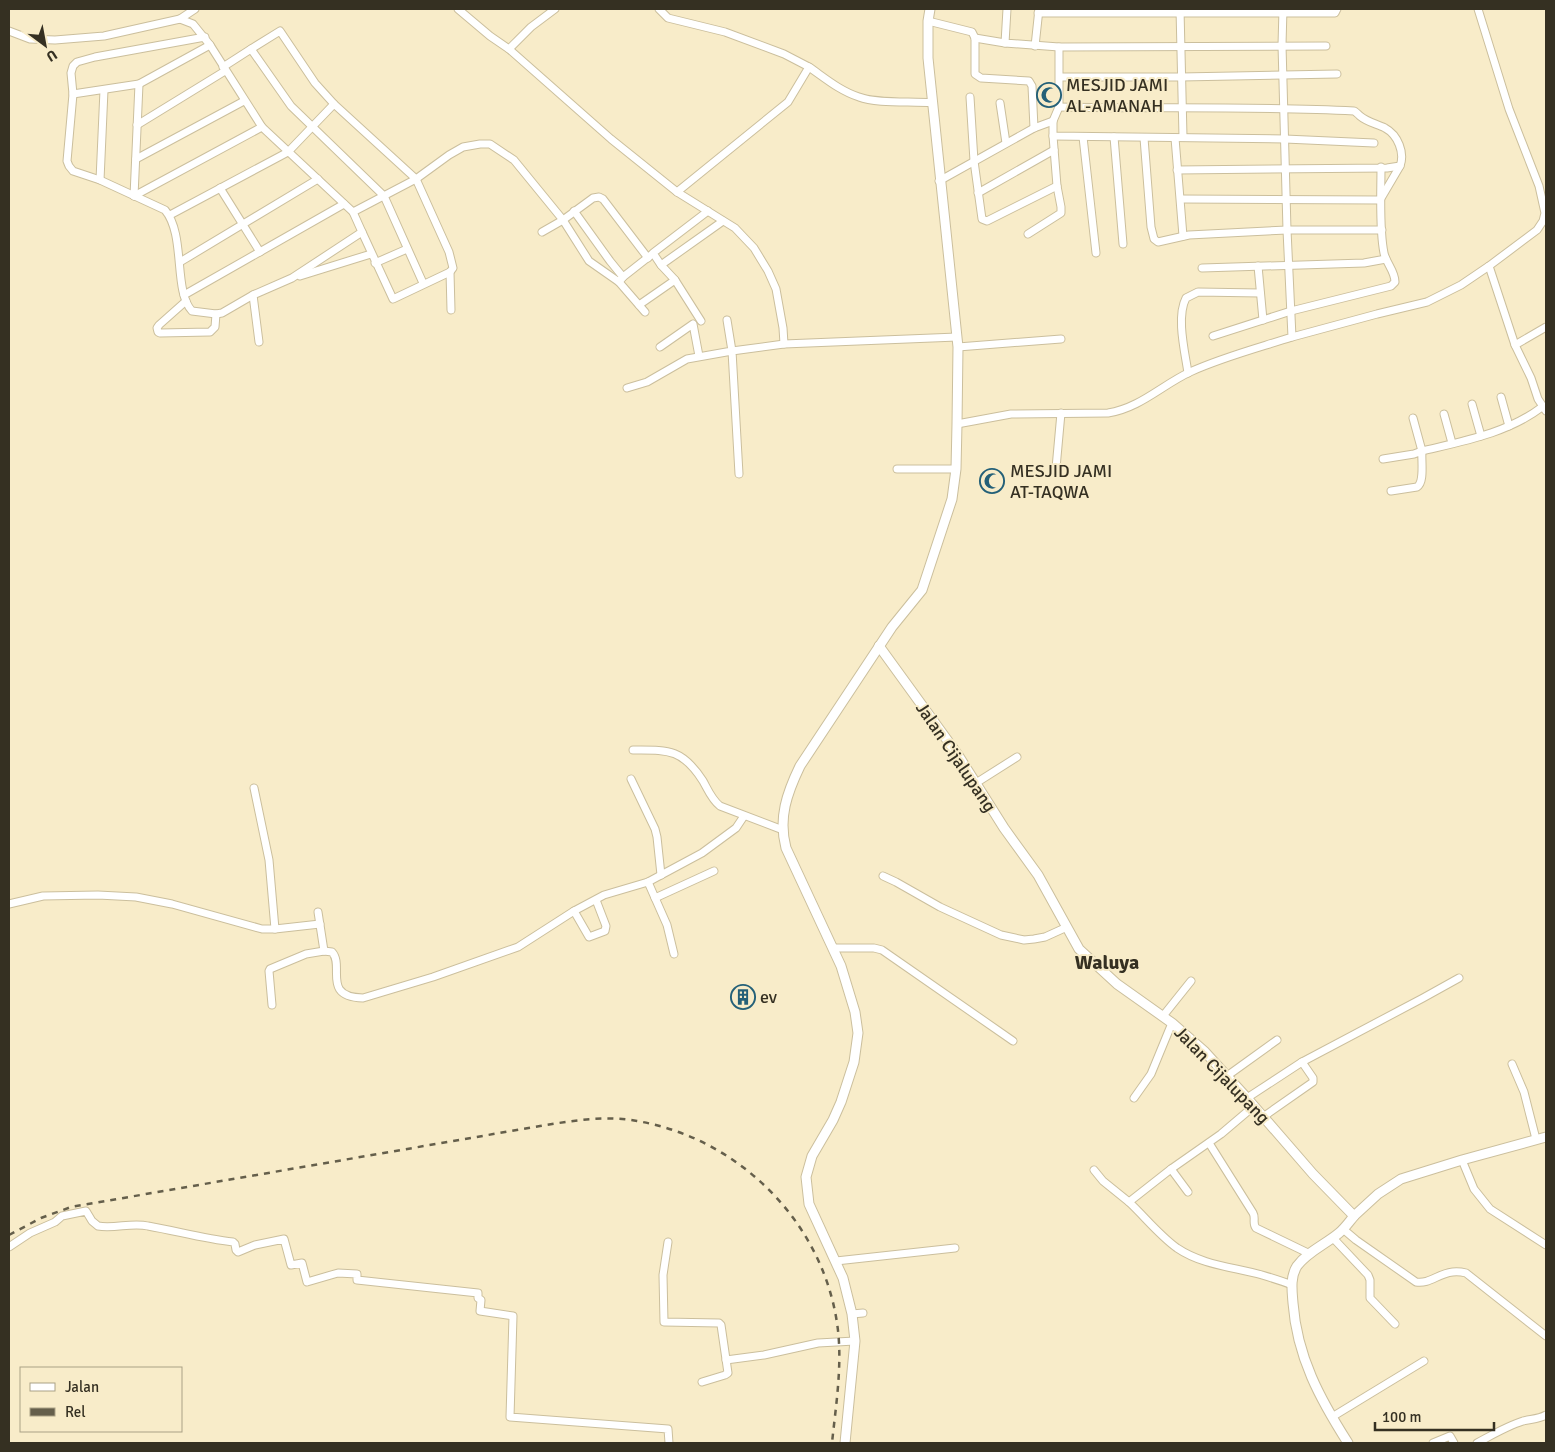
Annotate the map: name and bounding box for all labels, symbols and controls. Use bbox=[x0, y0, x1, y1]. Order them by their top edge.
north arrow bbox=[20, 20, 70, 70]
text: U bbox=[43, 46, 60, 65]
place label: MESJID JAMI AL-AMANAH bbox=[1066, 74, 1168, 117]
mosque icon: MESJID JAMI AL-AMANAH bbox=[1036, 82, 1062, 108]
place label: MESJID JAMI AT-TAQWA bbox=[1010, 460, 1112, 503]
mosque icon: MESJID JAMI AT-TAQWA bbox=[979, 468, 1005, 494]
street label: Jalan Cijalupang bbox=[911, 698, 1001, 816]
district label: Waluya bbox=[1075, 950, 1139, 975]
building icon: ev bbox=[730, 984, 756, 1010]
place label: ev bbox=[760, 986, 778, 1008]
street label: Jalan Cijalupang bbox=[1170, 1021, 1274, 1129]
legend bbox=[20, 1367, 182, 1432]
text: Jalan bbox=[65, 1378, 99, 1396]
scale bar bbox=[1375, 1400, 1494, 1432]
text: Rel bbox=[65, 1403, 86, 1421]
text: 100 m bbox=[1382, 1408, 1422, 1426]

